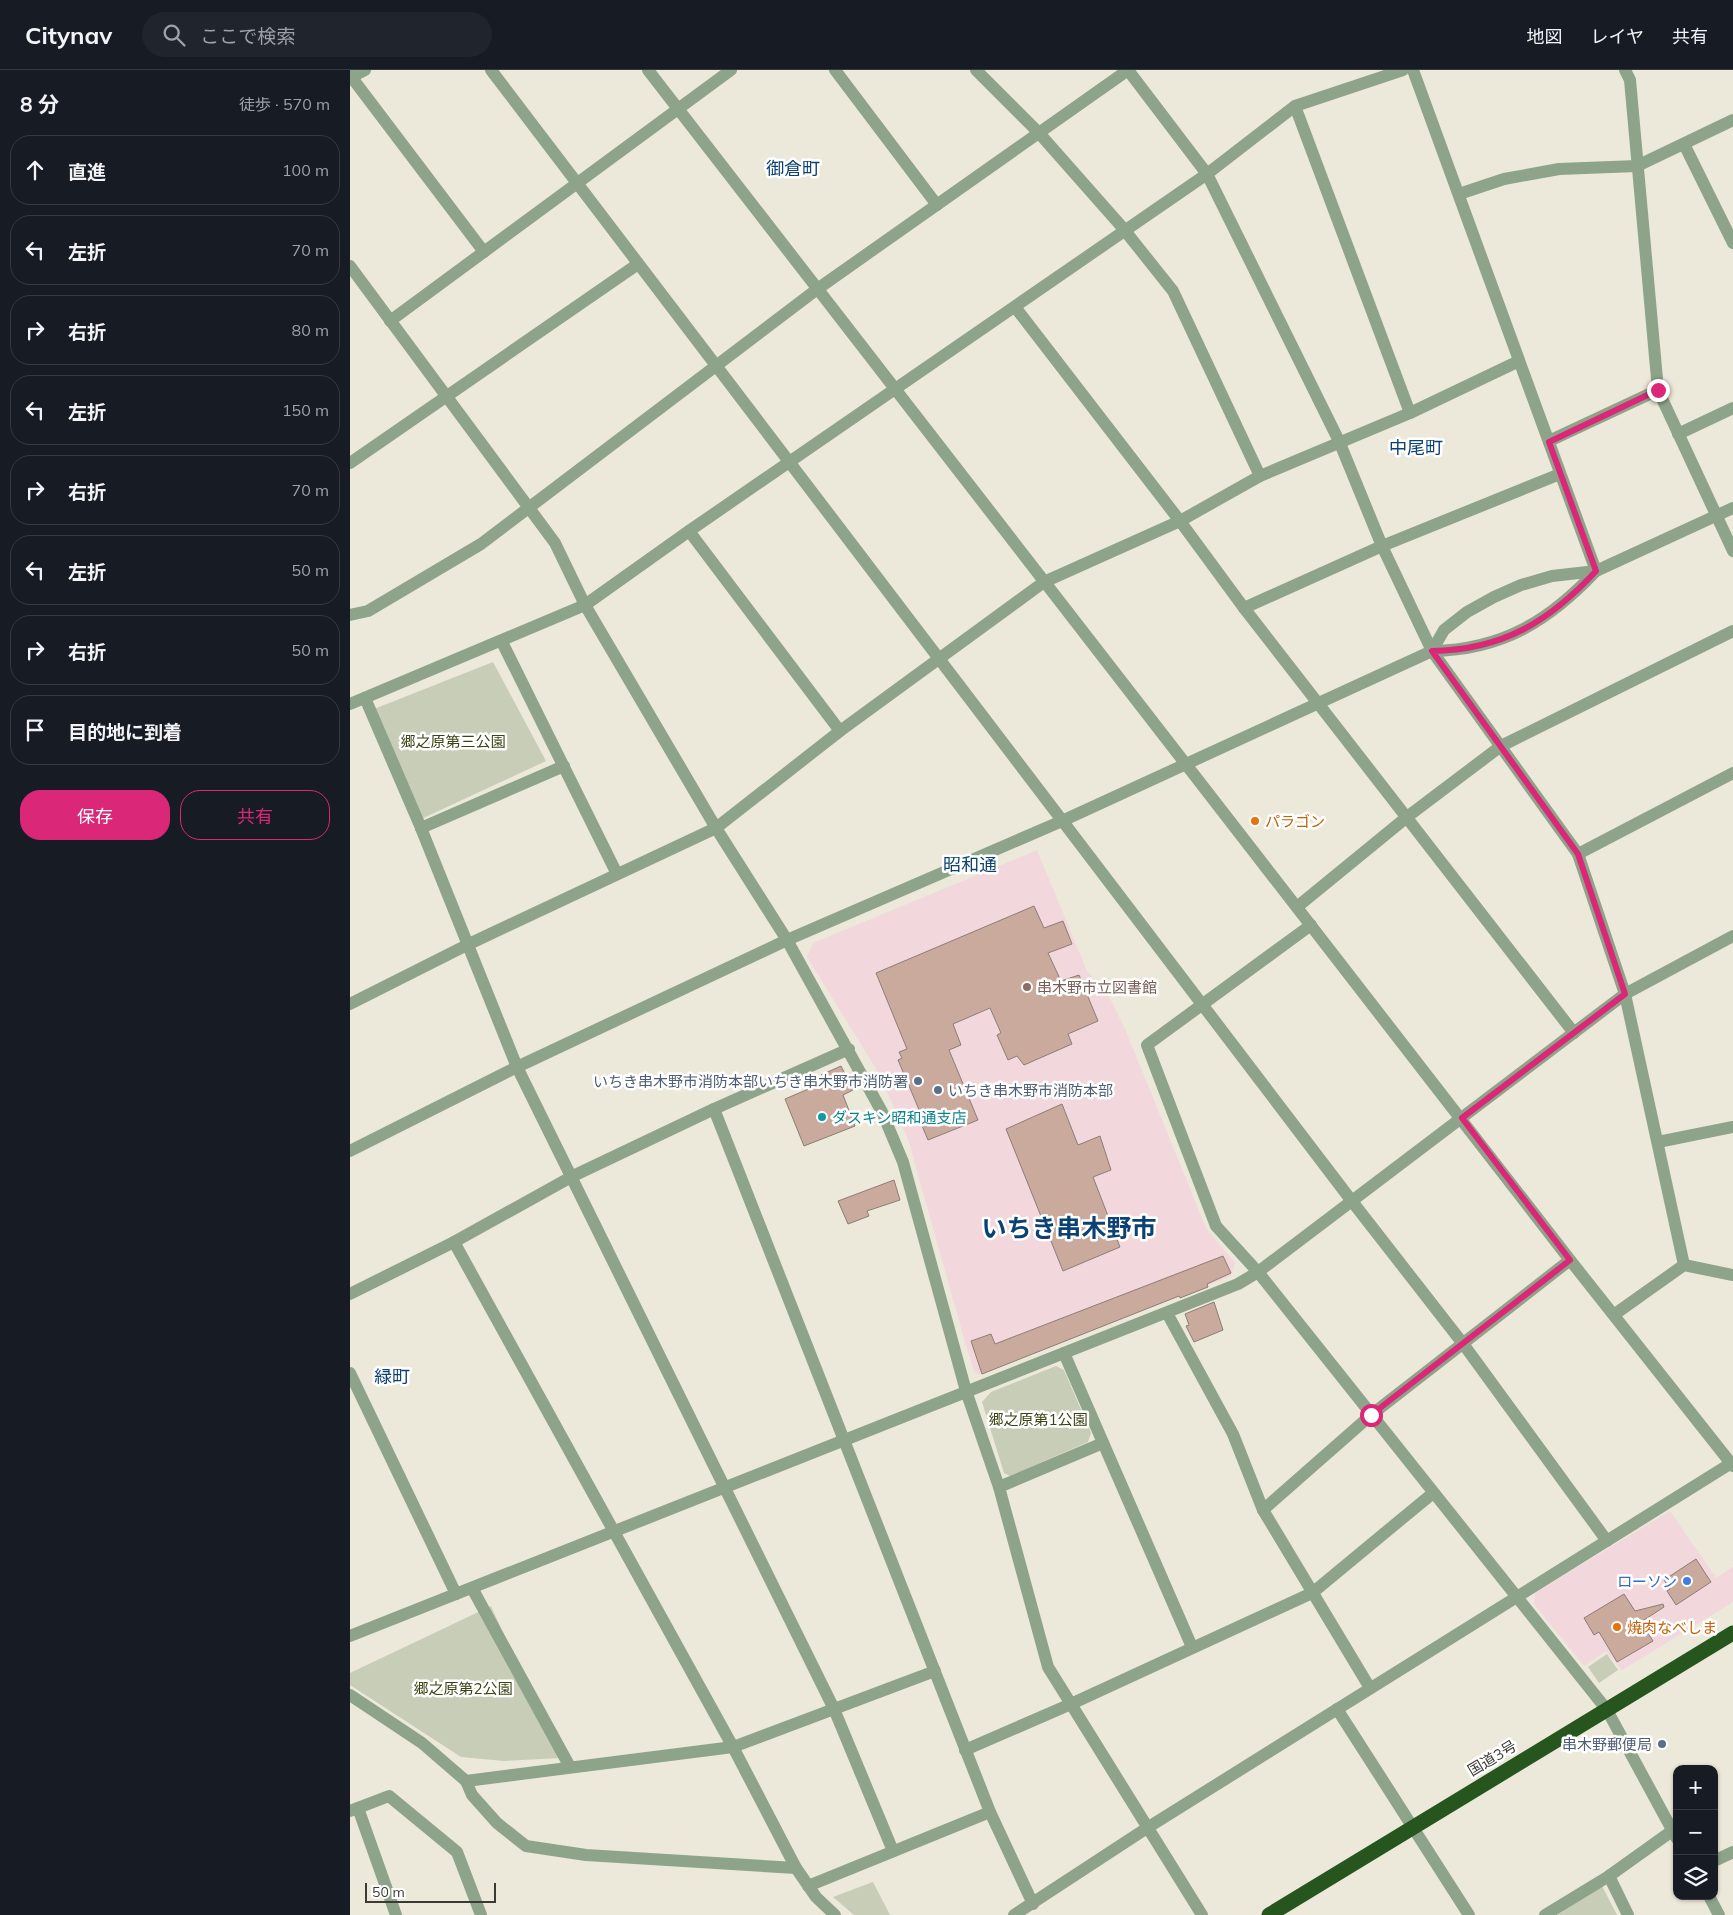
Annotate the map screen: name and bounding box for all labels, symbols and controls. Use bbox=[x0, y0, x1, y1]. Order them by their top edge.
search box bbox=[142, 12, 492, 57]
text: Citynav bbox=[25, 20, 112, 50]
icon: search bbox=[160, 21, 188, 49]
text: ここで検索 bbox=[200, 24, 295, 48]
text: 地図 bbox=[1527, 25, 1563, 48]
text: レイヤ bbox=[1591, 25, 1644, 48]
text: 共有 bbox=[1672, 25, 1708, 48]
text: 8 分 bbox=[20, 91, 59, 117]
text: 徒歩 · 570 m bbox=[239, 94, 330, 114]
icon: ahead bbox=[21, 156, 49, 184]
district label: 御倉町 bbox=[766, 157, 820, 180]
text: 直進 bbox=[68, 160, 106, 184]
text: 100 m bbox=[282, 160, 329, 180]
icon: left bbox=[21, 236, 49, 264]
text: 左折 bbox=[68, 240, 106, 264]
text: 70 m bbox=[292, 240, 329, 260]
icon: right bbox=[21, 316, 49, 344]
text: 右折 bbox=[68, 320, 106, 344]
text: 80 m bbox=[292, 320, 329, 340]
route end bbox=[1647, 379, 1670, 402]
icon: left bbox=[21, 396, 49, 424]
text: 左折 bbox=[68, 400, 106, 424]
text: 150 m bbox=[282, 400, 329, 420]
district label: 中尾町 bbox=[1389, 436, 1443, 459]
icon: right bbox=[21, 476, 49, 504]
text: 右折 bbox=[68, 480, 106, 504]
text: 70 m bbox=[292, 480, 329, 500]
icon: left bbox=[21, 556, 49, 584]
text: 左折 bbox=[68, 560, 106, 584]
text: 50 m bbox=[292, 560, 329, 580]
icon: right bbox=[21, 636, 49, 664]
text: 右折 bbox=[68, 640, 106, 664]
text: 50 m bbox=[292, 640, 329, 660]
icon: arrive bbox=[21, 716, 49, 744]
text: 目的地に到着 bbox=[68, 720, 182, 744]
park label: 郷之原第三公園 bbox=[400, 732, 506, 751]
button: 保存 bbox=[20, 790, 170, 840]
button: 共有 bbox=[180, 790, 330, 840]
place label: パラゴン bbox=[1265, 812, 1325, 831]
marker: パラゴン bbox=[1249, 815, 1261, 827]
district label: 昭和通 bbox=[943, 853, 997, 876]
place label: 串木野市立図書館 bbox=[1037, 978, 1157, 997]
marker: 串木野市立図書館 bbox=[1021, 981, 1033, 993]
place label: いちき串木野市消防本部いちき串木野市消防署 bbox=[593, 1072, 908, 1091]
marker: いちき串木野市消防本部いちき串木野市消防署 bbox=[912, 1075, 924, 1087]
place label: いちき串木野市消防本部 bbox=[948, 1081, 1113, 1100]
marker: いちき串木野市消防本部 bbox=[932, 1084, 944, 1096]
place label: ダスキン昭和通支店 bbox=[832, 1108, 967, 1127]
marker: ダスキン昭和通支店 bbox=[816, 1111, 828, 1123]
district label: いちき串木野市 bbox=[981, 1212, 1157, 1243]
district label: 緑町 bbox=[374, 1365, 410, 1388]
route start bbox=[1360, 1404, 1383, 1427]
park label: 郷之原第1公園 bbox=[988, 1410, 1088, 1429]
place label: ローソン bbox=[1617, 1572, 1677, 1591]
marker: ローソン bbox=[1681, 1575, 1693, 1587]
place label: 焼肉なべしま bbox=[1627, 1618, 1717, 1637]
marker: 焼肉なべしま bbox=[1611, 1621, 1623, 1633]
park label: 郷之原第2公園 bbox=[413, 1679, 513, 1698]
place label: 串木野郵便局 bbox=[1562, 1735, 1652, 1754]
street label: 国道3号 bbox=[1464, 1736, 1520, 1780]
marker: 串木野郵便局 bbox=[1656, 1738, 1668, 1750]
map controls bbox=[1673, 1765, 1718, 1900]
button: + bbox=[1673, 1765, 1718, 1810]
button: − bbox=[1673, 1810, 1718, 1855]
button: layers bbox=[1673, 1855, 1718, 1900]
scale bar bbox=[365, 1880, 496, 1903]
text: 50 m bbox=[372, 1883, 405, 1901]

